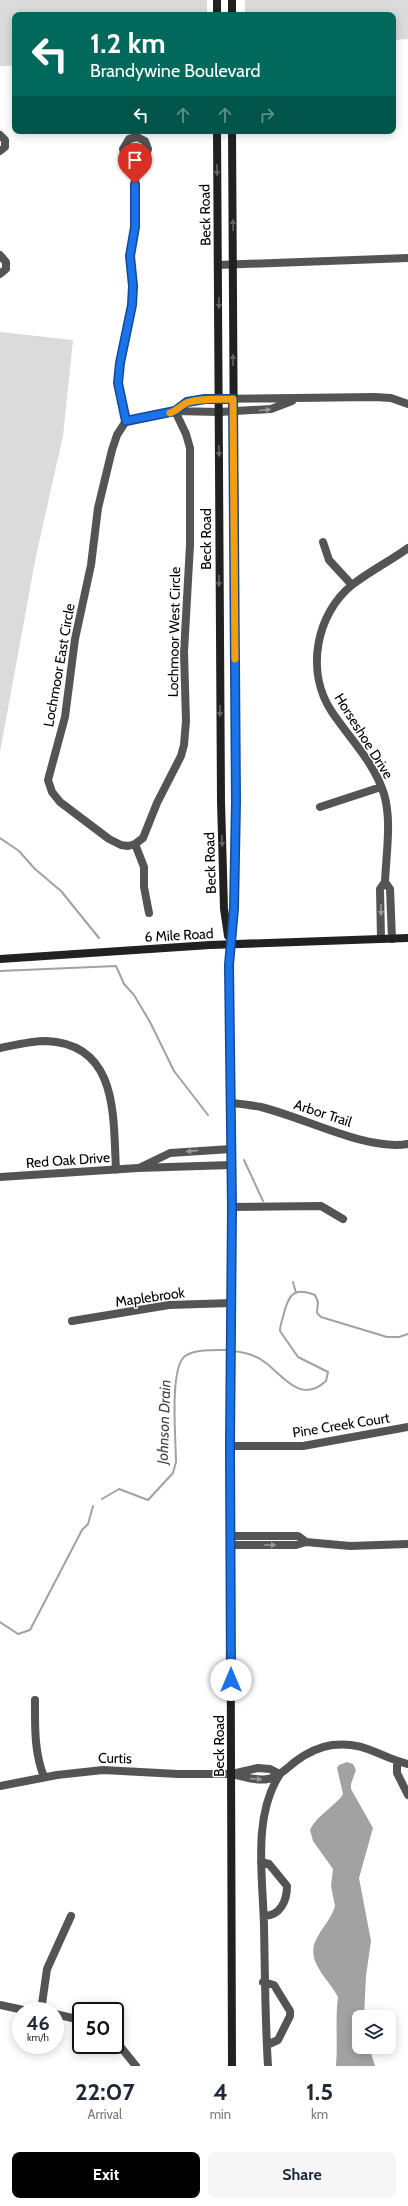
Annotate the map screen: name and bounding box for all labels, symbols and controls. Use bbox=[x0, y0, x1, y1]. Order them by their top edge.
text: 1.2 km bbox=[90, 26, 166, 60]
icon: left bbox=[24, 28, 76, 80]
text: Brandywine Boulevard bbox=[90, 60, 260, 82]
icon: left bbox=[130, 104, 152, 126]
icon: ahead bbox=[172, 104, 194, 126]
icon: ahead bbox=[214, 104, 236, 126]
icon: right bbox=[256, 104, 278, 126]
pin bbox=[118, 143, 152, 184]
icon: arrive bbox=[124, 149, 146, 171]
one-way arrow bbox=[214, 164, 220, 177]
street label: Beck Road bbox=[195, 184, 215, 246]
one-way arrow bbox=[230, 218, 236, 231]
one-way arrow bbox=[216, 297, 222, 310]
one-way arrow bbox=[230, 353, 236, 366]
one-way arrow bbox=[259, 406, 271, 413]
one-way arrow bbox=[216, 445, 222, 458]
street label: Beck Road bbox=[197, 508, 215, 570]
street label: Lochmoor West Circle bbox=[164, 567, 184, 697]
one-way arrow bbox=[216, 575, 222, 588]
street label: Lochmoor East Circle bbox=[39, 602, 79, 728]
street label: Horseshoe Drive bbox=[331, 690, 397, 782]
one-way arrow bbox=[217, 705, 223, 718]
street label: Beck Road bbox=[200, 832, 220, 894]
one-way arrow bbox=[219, 835, 225, 848]
one-way arrow bbox=[377, 904, 384, 916]
street label: 6 Mile Road bbox=[144, 924, 214, 946]
street label: Arbor Trail bbox=[292, 1095, 355, 1131]
one-way arrow bbox=[186, 1147, 198, 1154]
street label: Red Oak Drive bbox=[25, 1148, 111, 1172]
street label: Maplebrook bbox=[114, 1283, 187, 1311]
water label: Johnson Drain bbox=[153, 1379, 174, 1467]
street label: Pine Creek Court bbox=[291, 1408, 391, 1442]
one-way arrow bbox=[264, 1542, 277, 1548]
position arrow bbox=[210, 1659, 252, 1701]
street label: Beck Road bbox=[210, 1715, 228, 1777]
street label: Curtis bbox=[98, 1749, 132, 1767]
one-way arrow bbox=[250, 1775, 262, 1782]
speed limit sign: 50 bbox=[72, 2002, 124, 2054]
map controls bbox=[352, 2010, 396, 2054]
button: layers bbox=[352, 2010, 396, 2054]
text: 46 bbox=[26, 2011, 50, 2035]
text: km/h bbox=[27, 2031, 49, 2044]
text: 22:07 bbox=[75, 2077, 135, 2106]
text: 4 bbox=[213, 2077, 228, 2106]
text: 1.5 bbox=[306, 2077, 333, 2106]
text: Arrival bbox=[88, 2106, 122, 2122]
text: min bbox=[210, 2106, 231, 2122]
text: km bbox=[311, 2106, 328, 2122]
button: Exit bbox=[12, 2152, 200, 2198]
button: Share bbox=[208, 2152, 396, 2198]

